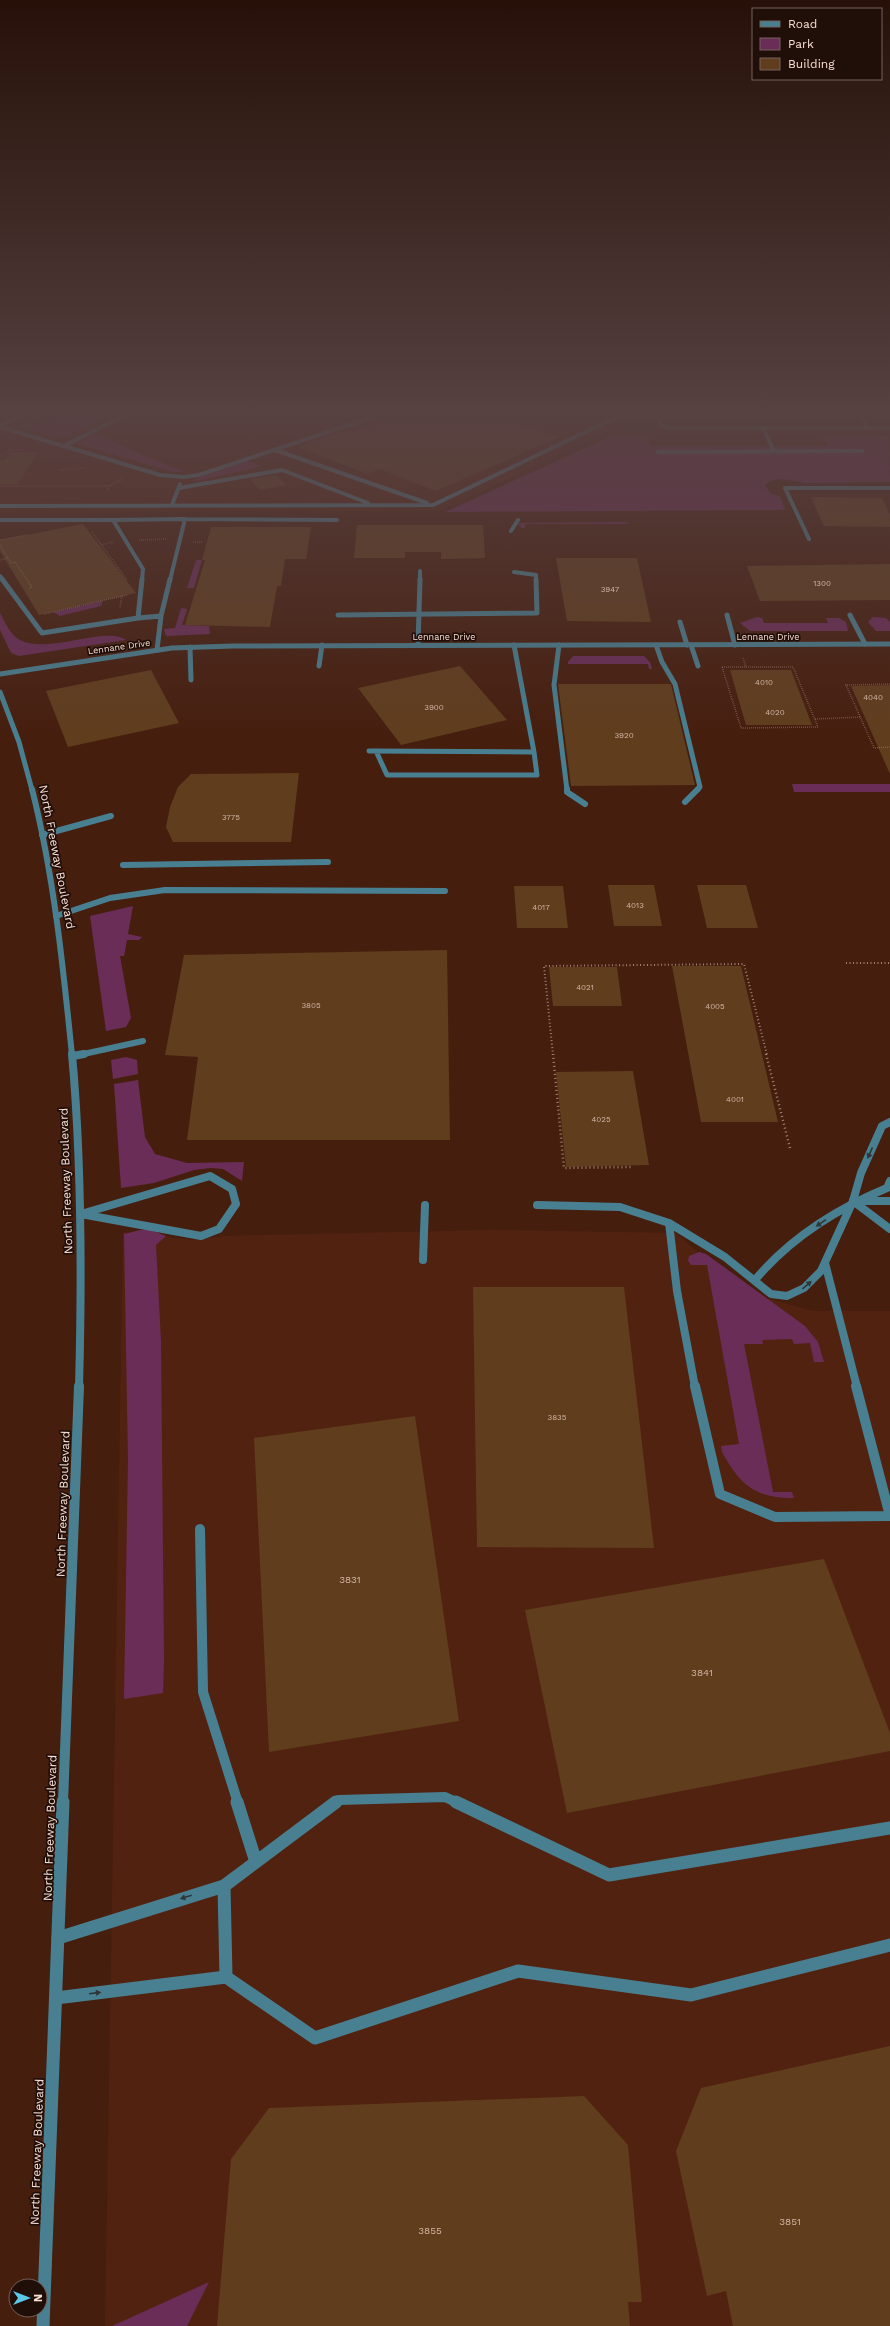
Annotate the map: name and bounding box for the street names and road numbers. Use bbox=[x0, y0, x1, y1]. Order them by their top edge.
street label: Lennane Drive bbox=[413, 632, 475, 642]
street label: Lennane Drive bbox=[737, 632, 799, 642]
street label: Lennane Drive bbox=[87, 638, 151, 656]
street label: North Freeway Boulevard bbox=[36, 784, 78, 930]
street label: North Freeway Boulevard bbox=[56, 1108, 76, 1254]
street label: North Freeway Boulevard bbox=[53, 1431, 73, 1577]
street label: North Freeway Boulevard bbox=[40, 1755, 60, 1901]
street label: North Freeway Boulevard bbox=[27, 2079, 47, 2225]

